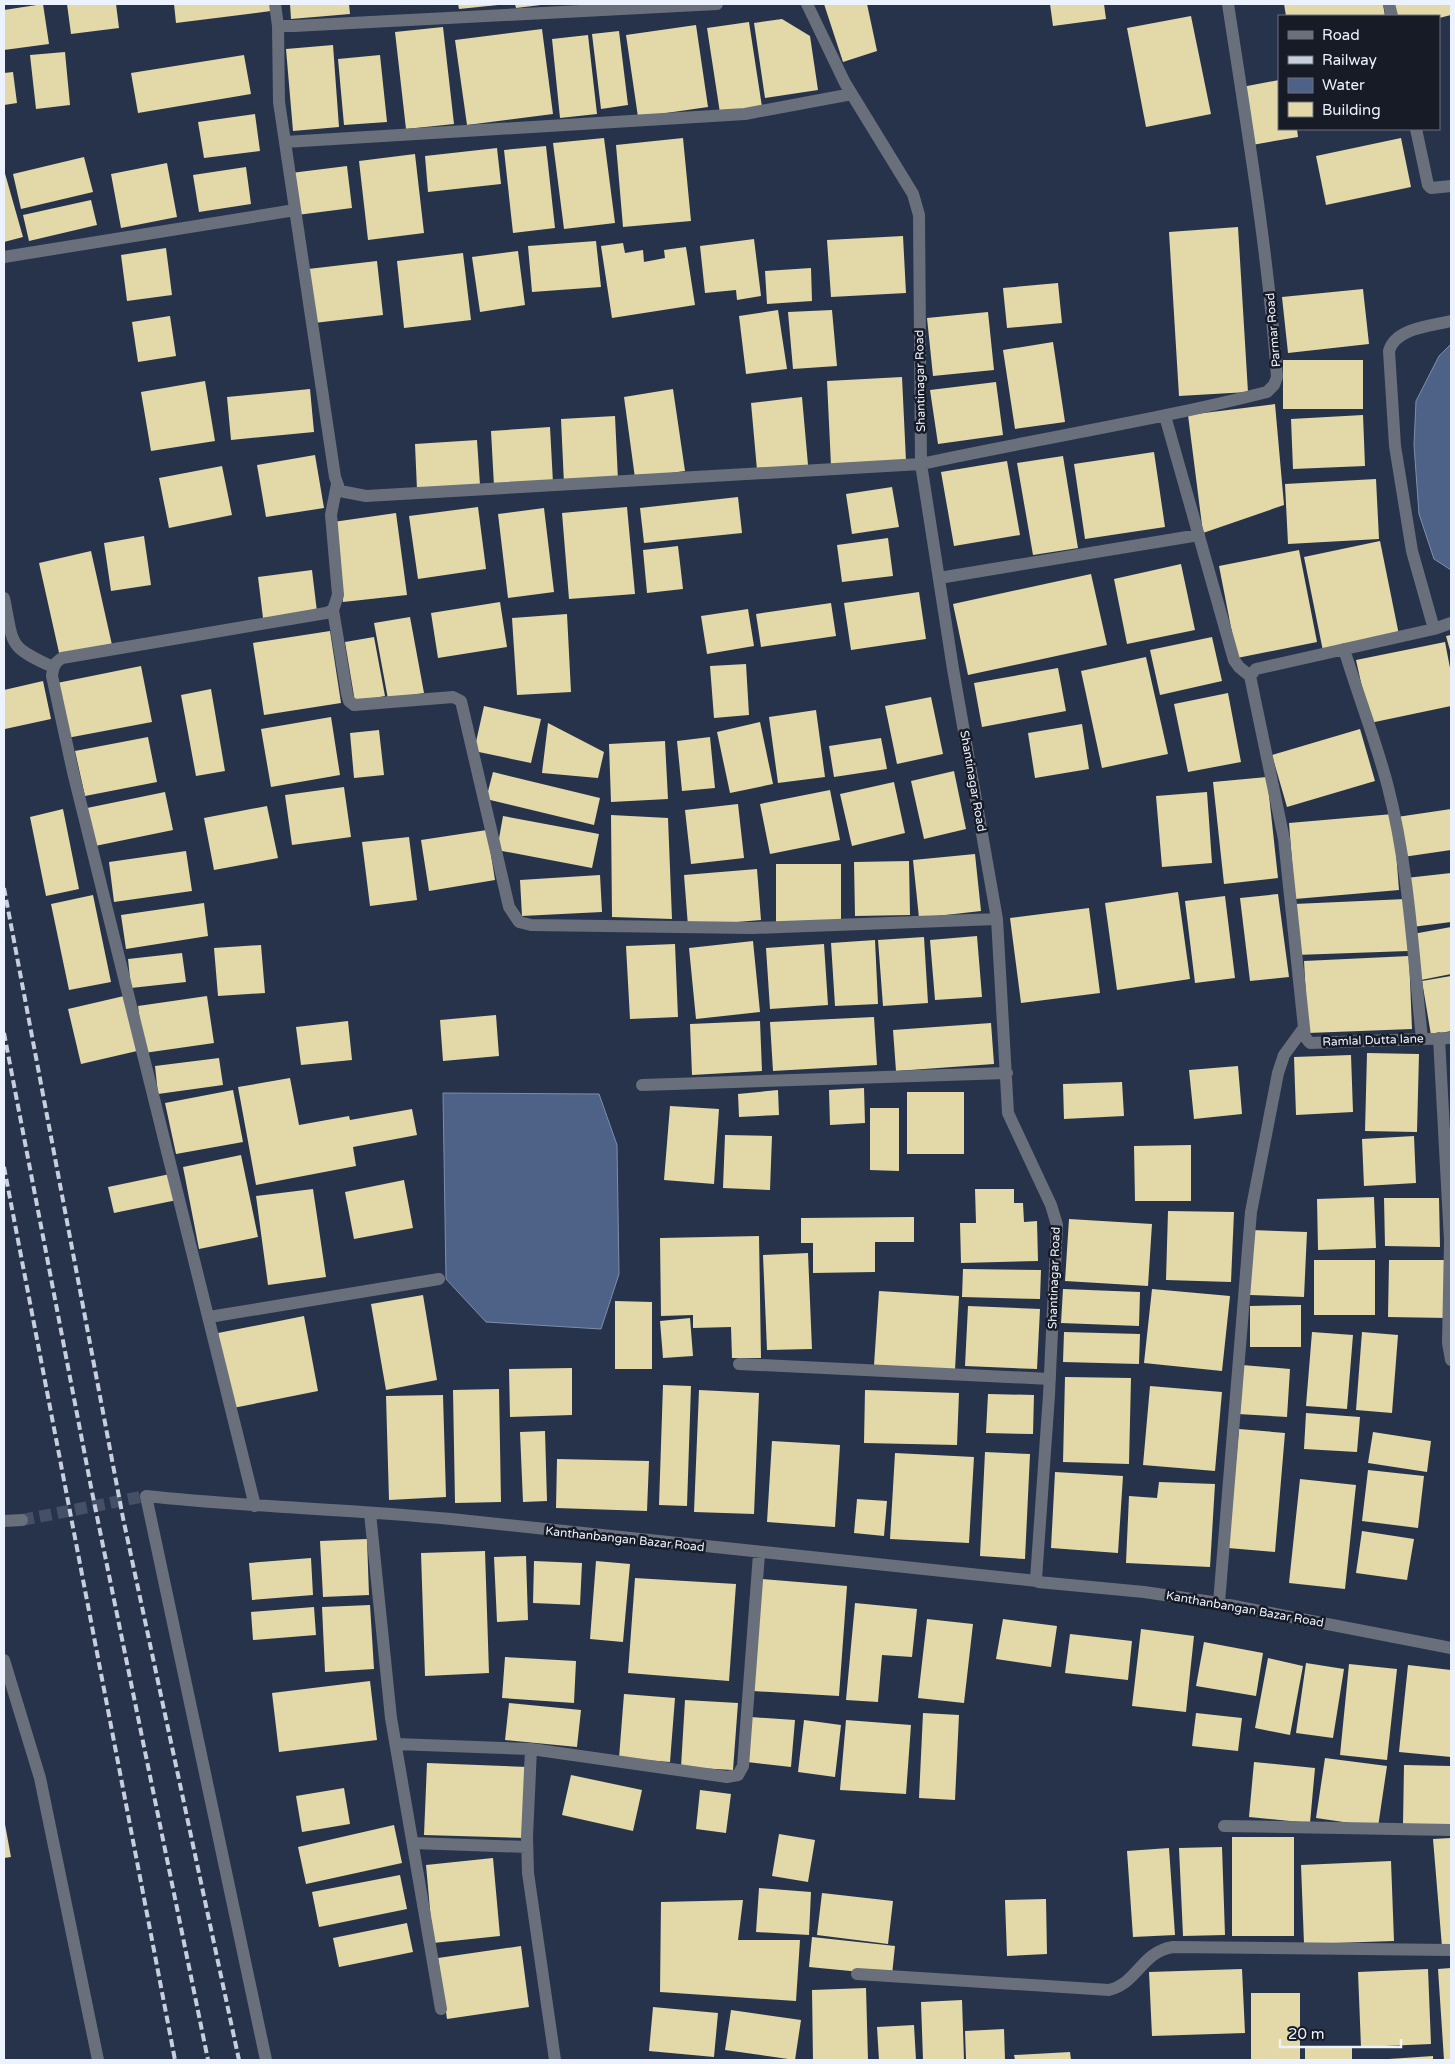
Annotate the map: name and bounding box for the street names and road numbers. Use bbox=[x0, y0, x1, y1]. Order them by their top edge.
street label: Parmar Road bbox=[1263, 292, 1283, 368]
street label: Shantinagar Road bbox=[912, 330, 928, 432]
street label: Shantinagar Road bbox=[957, 729, 989, 833]
street label: Ramlal Dutta lane bbox=[1322, 1031, 1424, 1049]
street label: Shantinagar Road bbox=[1045, 1227, 1063, 1329]
street label: Kanthanbangan Bazar Road bbox=[545, 1524, 705, 1554]
street label: Kanthanbangan Bazar Road bbox=[1165, 1588, 1325, 1630]

